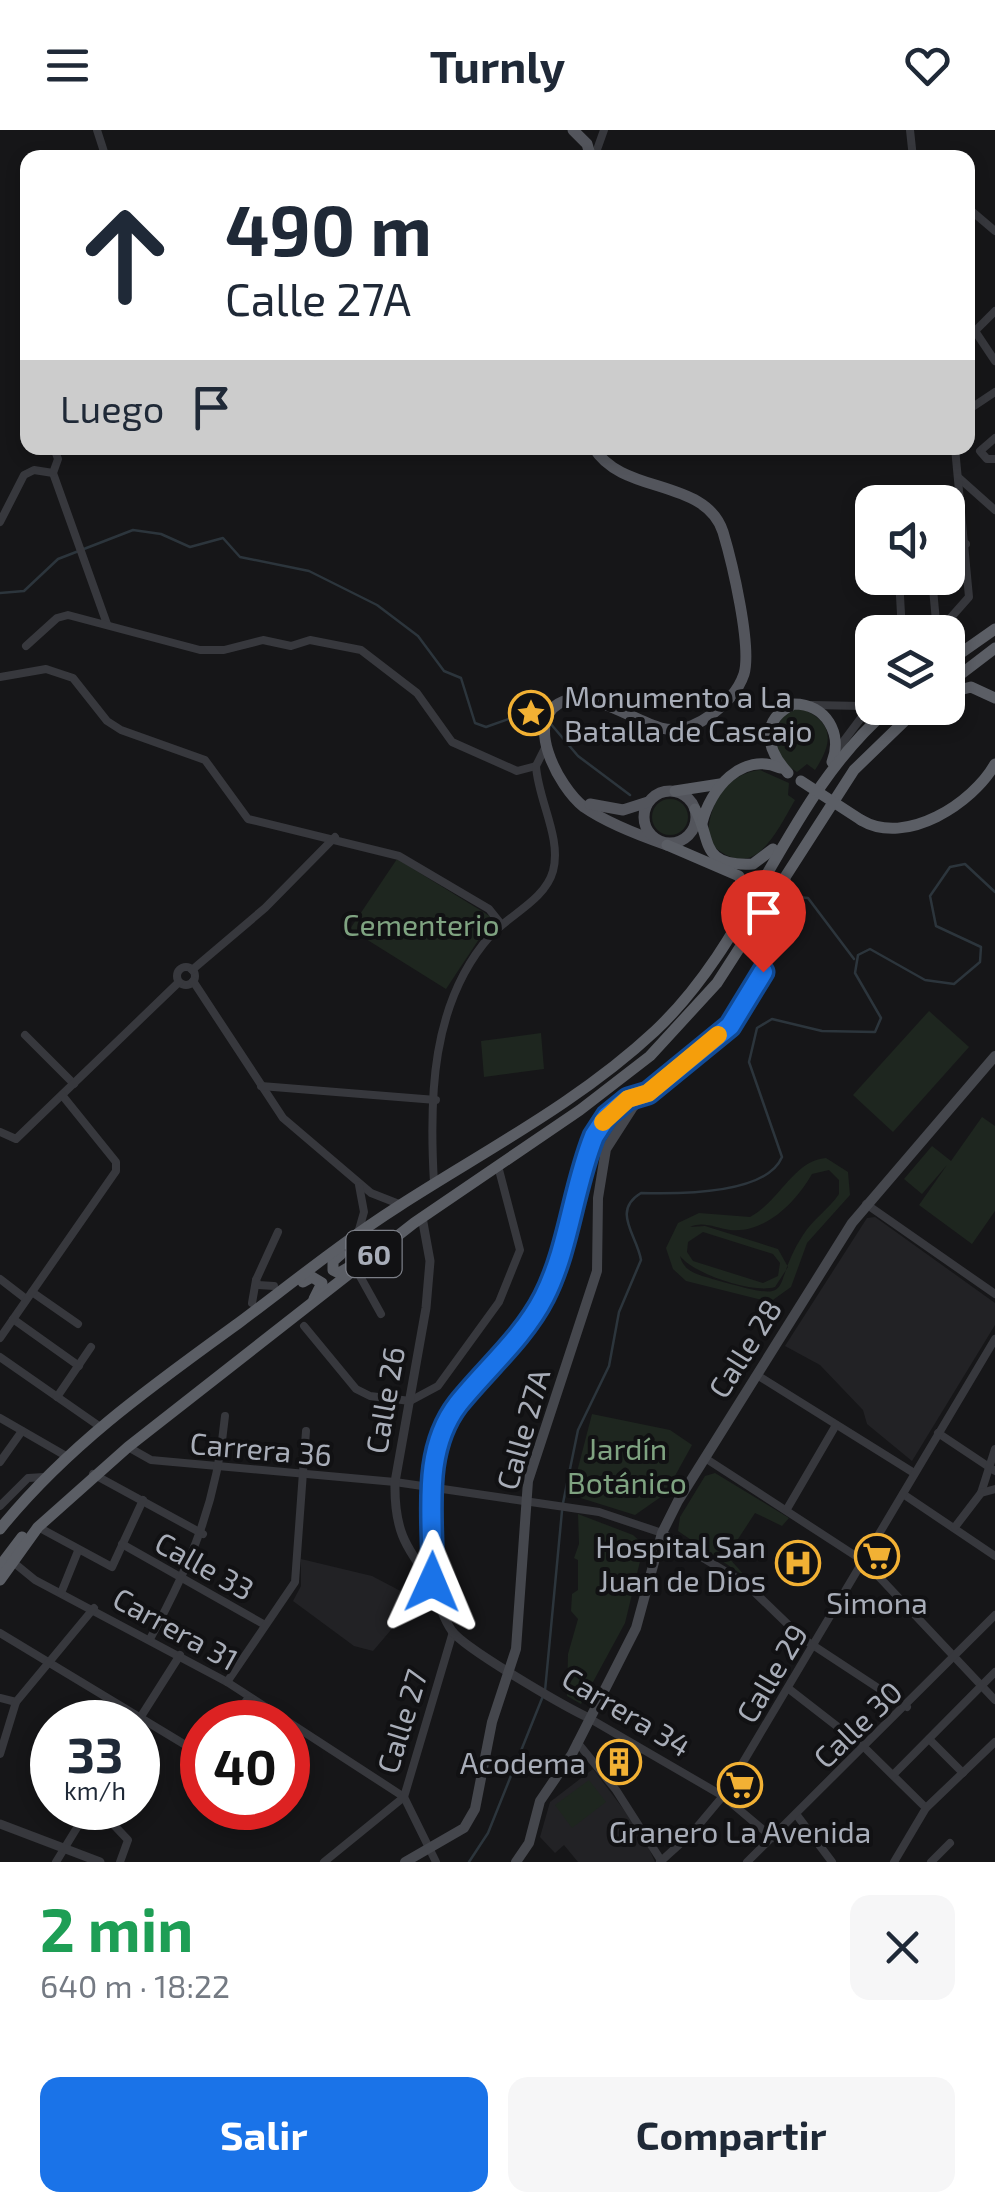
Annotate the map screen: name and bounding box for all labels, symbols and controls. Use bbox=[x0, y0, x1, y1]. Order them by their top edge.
icon: menu bbox=[40, 38, 95, 93]
text: Turnly bbox=[430, 38, 565, 92]
icon: heart bbox=[900, 38, 955, 93]
text: 490 m bbox=[225, 186, 432, 270]
icon: ahead bbox=[60, 190, 190, 320]
text: Calle 27A bbox=[225, 271, 411, 325]
icon: arrive bbox=[184, 380, 239, 435]
text: Luego bbox=[60, 385, 164, 431]
map controls bbox=[855, 485, 965, 725]
button: sound bbox=[855, 485, 965, 595]
button: layers bbox=[855, 615, 965, 725]
place label: Monumento a La Batalla de Cascajo bbox=[564, 678, 812, 748]
place icon: Monumento a La Batalla de Cascajo bbox=[508, 690, 554, 736]
pin bbox=[721, 870, 806, 973]
icon: arrive bbox=[736, 885, 791, 940]
park label: Cementerio bbox=[342, 906, 500, 942]
road number: 60 bbox=[346, 1231, 402, 1277]
street label: Calle 28 bbox=[700, 1292, 788, 1404]
street label: Calle 26 bbox=[357, 1344, 411, 1456]
street label: Calle 27A bbox=[488, 1364, 556, 1494]
street label: Carrera 36 bbox=[189, 1424, 333, 1472]
park label: Jardín Botánico bbox=[567, 1430, 687, 1500]
street label: Calle 33 bbox=[149, 1523, 261, 1607]
place label: Hospital San Juan de Dios bbox=[595, 1528, 766, 1598]
position arrow bbox=[380, 1530, 484, 1634]
supermarket icon: Simona bbox=[854, 1533, 900, 1579]
hospital icon: Hospital San Juan de Dios bbox=[775, 1540, 821, 1586]
street label: Carrera 31 bbox=[107, 1579, 245, 1677]
place label: Simona bbox=[826, 1584, 928, 1620]
street label: Calle 29 bbox=[728, 1617, 814, 1729]
street label: Carrera 34 bbox=[556, 1659, 698, 1763]
street label: Calle 27 bbox=[368, 1665, 434, 1777]
street label: Calle 30 bbox=[805, 1673, 909, 1775]
speed limit sign: 40 bbox=[180, 1700, 310, 1830]
text: 33 bbox=[67, 1723, 123, 1783]
building icon: Acodema bbox=[596, 1739, 642, 1785]
place label: Acodema bbox=[460, 1744, 586, 1780]
supermarket icon: Granero La Avenida bbox=[717, 1762, 763, 1808]
text: km/h bbox=[64, 1775, 126, 1805]
place label: Granero La Avenida bbox=[609, 1813, 871, 1849]
text: 2 min bbox=[40, 1892, 193, 1964]
button: close bbox=[850, 1895, 955, 2000]
text: 640 m · 18:22 bbox=[40, 1966, 230, 2004]
button: Salir bbox=[40, 2077, 488, 2192]
button: Compartir bbox=[508, 2077, 955, 2192]

